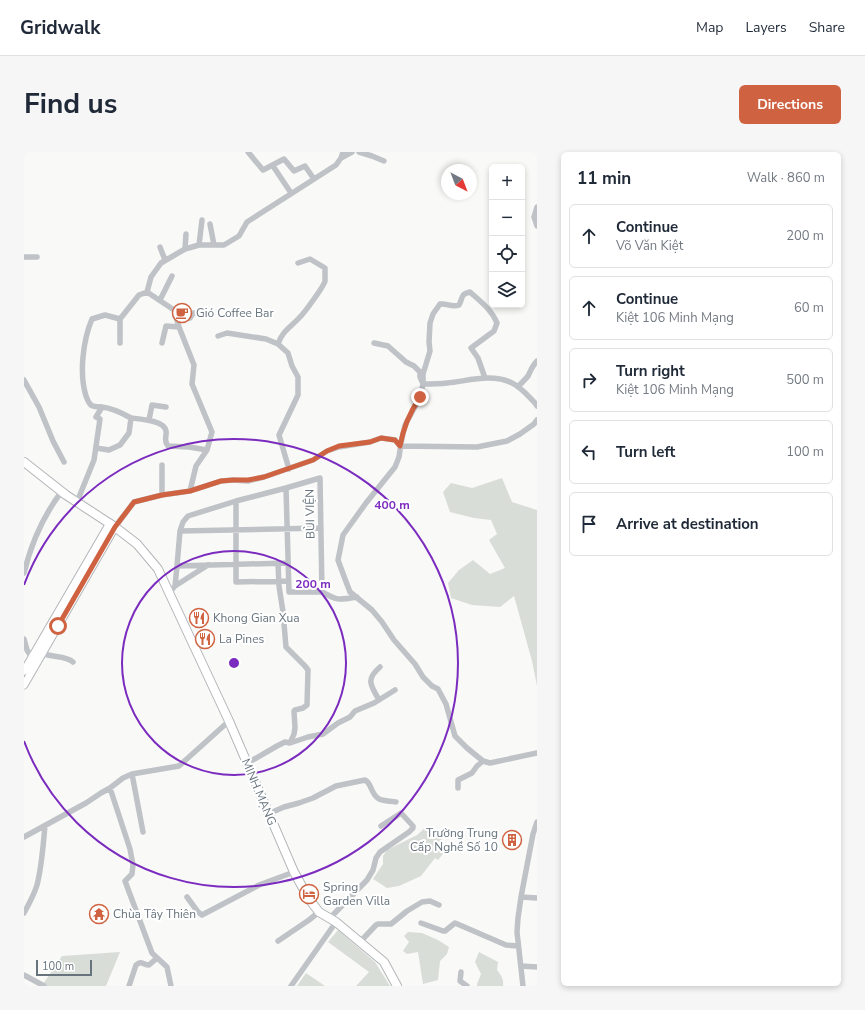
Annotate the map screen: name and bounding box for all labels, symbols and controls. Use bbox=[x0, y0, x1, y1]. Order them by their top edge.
text: Gridwalk bbox=[20, 15, 100, 41]
text: Map bbox=[696, 18, 723, 37]
text: Layers bbox=[745, 18, 787, 37]
text: Share bbox=[809, 18, 845, 37]
text: Find us bbox=[24, 85, 118, 123]
button: Directions bbox=[739, 85, 841, 124]
north arrow bbox=[441, 164, 477, 200]
map controls bbox=[489, 164, 525, 308]
button: + bbox=[489, 164, 525, 200]
text: 11 min bbox=[577, 167, 631, 190]
text: Walk · 860 m bbox=[747, 169, 825, 187]
button: − bbox=[489, 200, 525, 236]
text: Continue bbox=[616, 217, 678, 237]
icon: ahead bbox=[578, 225, 600, 247]
text: 200 m bbox=[786, 227, 824, 245]
button: locate bbox=[489, 236, 525, 272]
text: Võ Văn Kiệt bbox=[616, 237, 683, 255]
button: layers bbox=[489, 272, 525, 308]
text: Continue bbox=[616, 289, 678, 309]
icon: ahead bbox=[578, 297, 600, 319]
text: 60 m bbox=[794, 299, 824, 317]
cafe icon: Gió Coffee Bar bbox=[171, 302, 193, 324]
place label: Gió Coffee Bar bbox=[196, 305, 274, 321]
text: Kiệt 106 Minh Mạng bbox=[616, 309, 734, 327]
text: Turn right bbox=[616, 361, 685, 381]
icon: right bbox=[578, 369, 600, 391]
text: 500 m bbox=[786, 371, 824, 389]
text: Kiệt 106 Minh Mạng bbox=[616, 381, 734, 399]
route end bbox=[411, 388, 429, 406]
icon: left bbox=[578, 441, 600, 463]
text: Turn left bbox=[616, 442, 675, 462]
text: 100 m bbox=[786, 443, 824, 461]
street label: BÙI VIỆN bbox=[302, 489, 318, 539]
text: 400 m bbox=[374, 497, 410, 513]
icon: arrive bbox=[578, 513, 600, 535]
text: Arrive at destination bbox=[616, 514, 759, 534]
text: 200 m bbox=[295, 576, 331, 592]
restaurant icon: Khong Gian Xua bbox=[188, 607, 210, 629]
place label: Khong Gian Xua bbox=[213, 610, 300, 626]
route start bbox=[49, 617, 67, 635]
restaurant icon: La Pines bbox=[194, 628, 216, 650]
place label: La Pines bbox=[219, 631, 265, 647]
centre of rings bbox=[227, 656, 241, 670]
street label: MINH MẠNG bbox=[238, 756, 280, 828]
place label: Trường Trung Cấp Nghề Số 10 bbox=[410, 825, 498, 855]
building icon: Trường Trung Cấp Nghề Số 10 bbox=[501, 829, 523, 851]
place label: Spring Garden Villa bbox=[323, 879, 390, 909]
hotel icon: Spring Garden Villa bbox=[298, 883, 320, 905]
temple icon: Chùa Tây Thiên bbox=[88, 903, 110, 925]
place label: Chùa Tây Thiên bbox=[113, 906, 196, 922]
scale bar bbox=[36, 958, 92, 977]
text: 100 m bbox=[42, 959, 74, 974]

